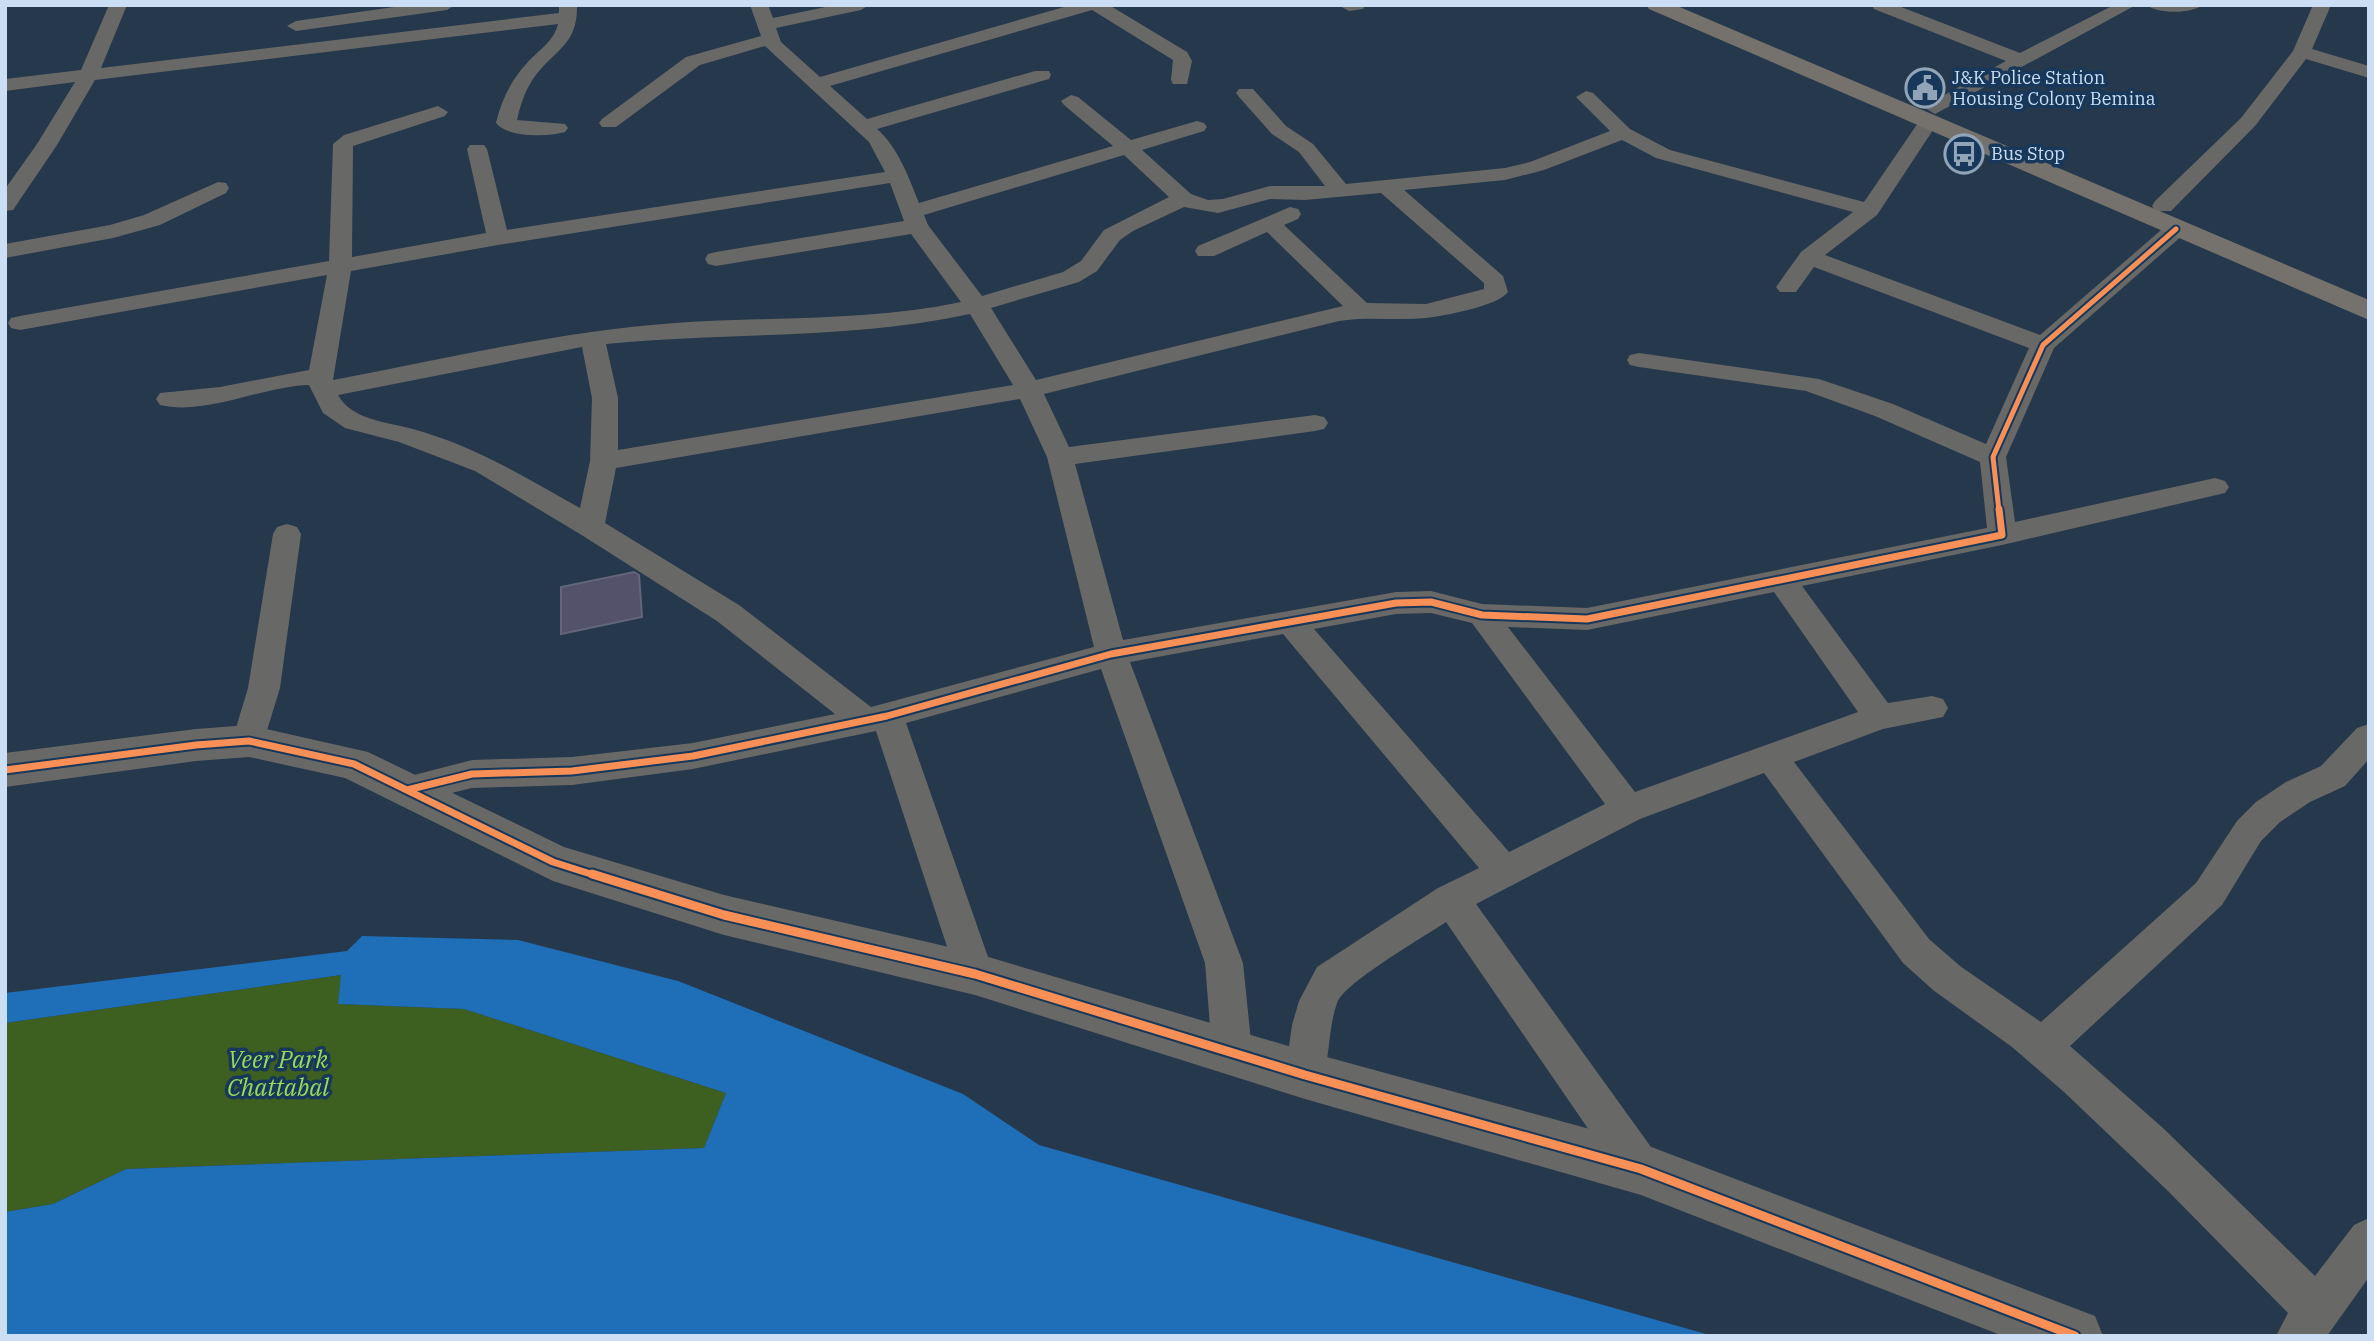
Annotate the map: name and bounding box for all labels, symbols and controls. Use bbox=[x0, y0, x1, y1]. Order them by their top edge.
place label: J&K Police Station Housing Colony Bemina bbox=[1952, 66, 2156, 110]
public building icon: J&K Police Station Housing Colony Bemina bbox=[1904, 67, 1946, 109]
bus stop icon: Bus Stop bbox=[1943, 133, 1985, 175]
place label: Bus Stop bbox=[1991, 142, 2065, 165]
park label: Veer Park Chattabal bbox=[227, 1043, 330, 1103]

